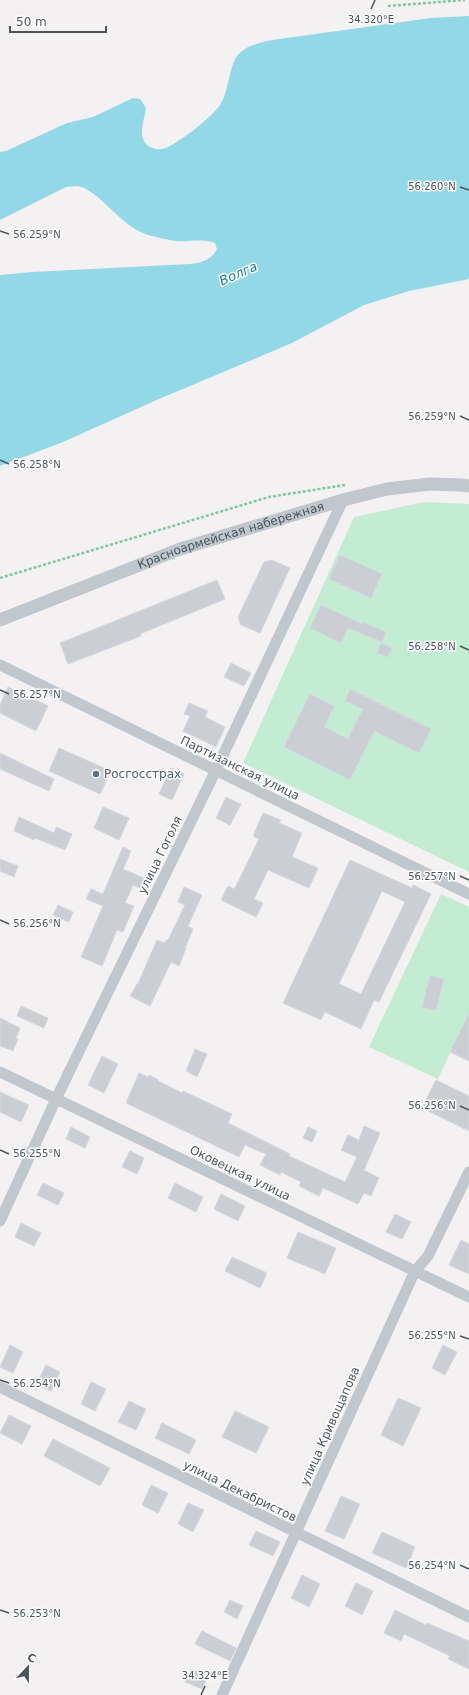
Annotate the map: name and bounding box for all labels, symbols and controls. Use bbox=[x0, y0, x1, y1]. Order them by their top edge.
scale bar bbox=[10, 8, 106, 34]
text: 34.320°E bbox=[348, 14, 394, 25]
text: 50 m bbox=[16, 15, 47, 29]
text: 56.260°N bbox=[408, 181, 456, 192]
text: 56.259°N bbox=[13, 229, 61, 240]
water label: Волга bbox=[217, 258, 260, 288]
text: 56.259°N bbox=[408, 411, 456, 422]
text: 56.258°N bbox=[13, 459, 61, 470]
street label: Красноармейская набережная bbox=[136, 499, 326, 572]
text: 56.258°N bbox=[408, 641, 456, 652]
text: 56.257°N bbox=[13, 689, 61, 700]
street label: Партизанская улица bbox=[178, 733, 302, 803]
place label: Росгосстрах bbox=[104, 767, 181, 781]
marker: Росгосстрах bbox=[91, 769, 101, 779]
street label: улица Гоголя bbox=[135, 814, 185, 896]
text: 56.257°N bbox=[408, 871, 456, 882]
text: 56.256°N bbox=[13, 918, 61, 929]
text: 56.256°N bbox=[408, 1100, 456, 1111]
street label: Оковецкая улица bbox=[187, 1143, 293, 1203]
text: 56.255°N bbox=[13, 1148, 61, 1159]
text: 56.255°N bbox=[408, 1330, 456, 1341]
street label: улица Кривощапова bbox=[297, 1364, 363, 1488]
text: 56.254°N bbox=[13, 1378, 61, 1389]
street label: улица Декабристов bbox=[181, 1458, 299, 1524]
text: 56.254°N bbox=[408, 1560, 456, 1571]
text: 56.253°N bbox=[13, 1608, 61, 1619]
north arrow bbox=[8, 1647, 48, 1687]
text: С bbox=[25, 1651, 38, 1666]
text: 34.324°E bbox=[182, 1670, 228, 1681]

